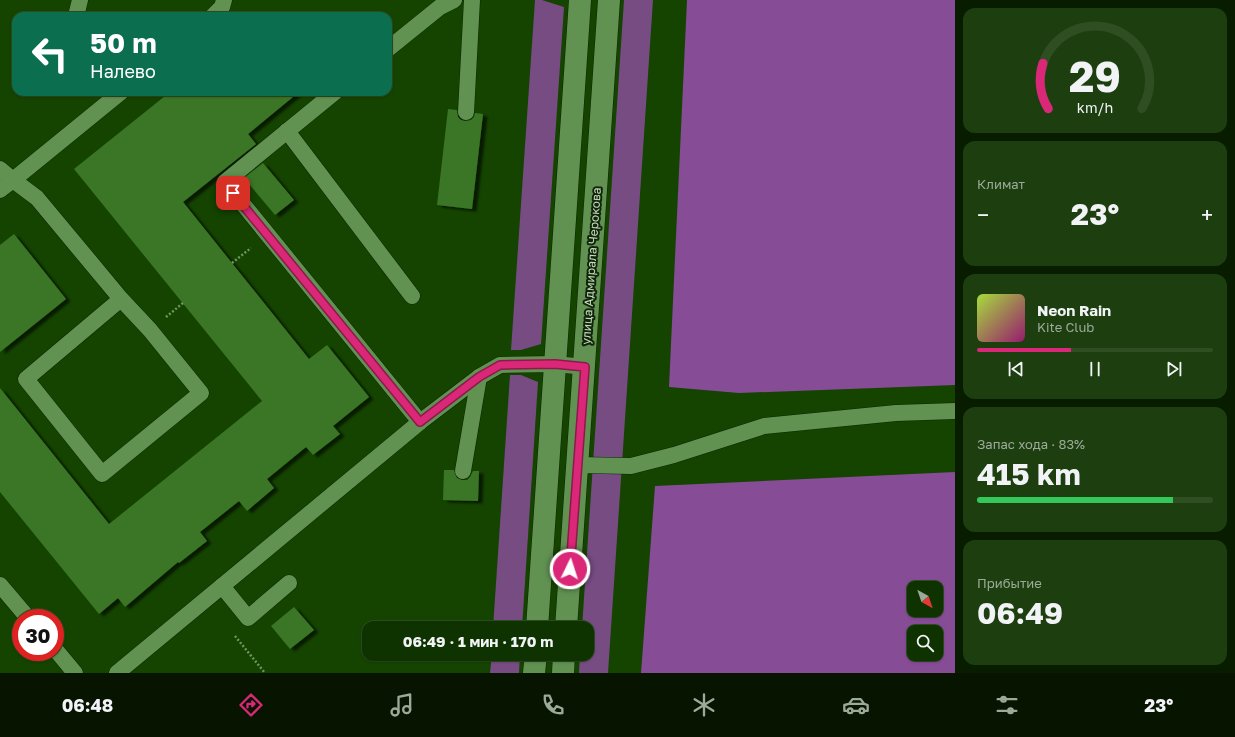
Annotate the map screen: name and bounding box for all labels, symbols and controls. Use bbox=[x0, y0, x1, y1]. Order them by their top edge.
text: 50 m bbox=[90, 26, 157, 59]
icon: left bbox=[24, 28, 76, 80]
text: 29 bbox=[1069, 50, 1121, 100]
text: Налево bbox=[90, 60, 156, 82]
text: km/h bbox=[1077, 98, 1113, 115]
pin bbox=[216, 176, 250, 210]
text: Климат bbox=[977, 176, 1025, 192]
icon: arrive bbox=[222, 182, 244, 204]
street label: улица Адмирала Черокова bbox=[578, 187, 604, 345]
text: 23° bbox=[1071, 196, 1119, 232]
text: − bbox=[977, 201, 989, 228]
text: + bbox=[1201, 201, 1213, 228]
text: Neon Rain bbox=[1037, 301, 1111, 319]
text: Kite Club bbox=[1037, 319, 1094, 335]
icon: previous bbox=[1005, 358, 1027, 380]
icon: pause bbox=[1084, 358, 1106, 380]
icon: next bbox=[1163, 358, 1185, 380]
text: Запас хода · 83% bbox=[977, 436, 1085, 452]
text: 415 km bbox=[977, 456, 1081, 492]
position arrow bbox=[549, 548, 591, 590]
text: Прибытие bbox=[977, 575, 1042, 591]
north arrow bbox=[907, 581, 943, 617]
map controls bbox=[907, 581, 943, 661]
text: 06:49 bbox=[977, 595, 1063, 631]
speed limit sign: 30 bbox=[12, 609, 64, 661]
button: search bbox=[907, 625, 943, 661]
text: 06:49 · 1 мин · 170 m bbox=[403, 632, 553, 650]
icon: directions bbox=[237, 691, 265, 719]
icon: music bbox=[388, 691, 416, 719]
icon: phone bbox=[539, 691, 567, 719]
icon: climate bbox=[690, 691, 718, 719]
icon: car bbox=[842, 691, 870, 719]
icon: filters bbox=[993, 691, 1021, 719]
text: 06:48 bbox=[62, 694, 113, 716]
text: 23° bbox=[1144, 694, 1173, 716]

